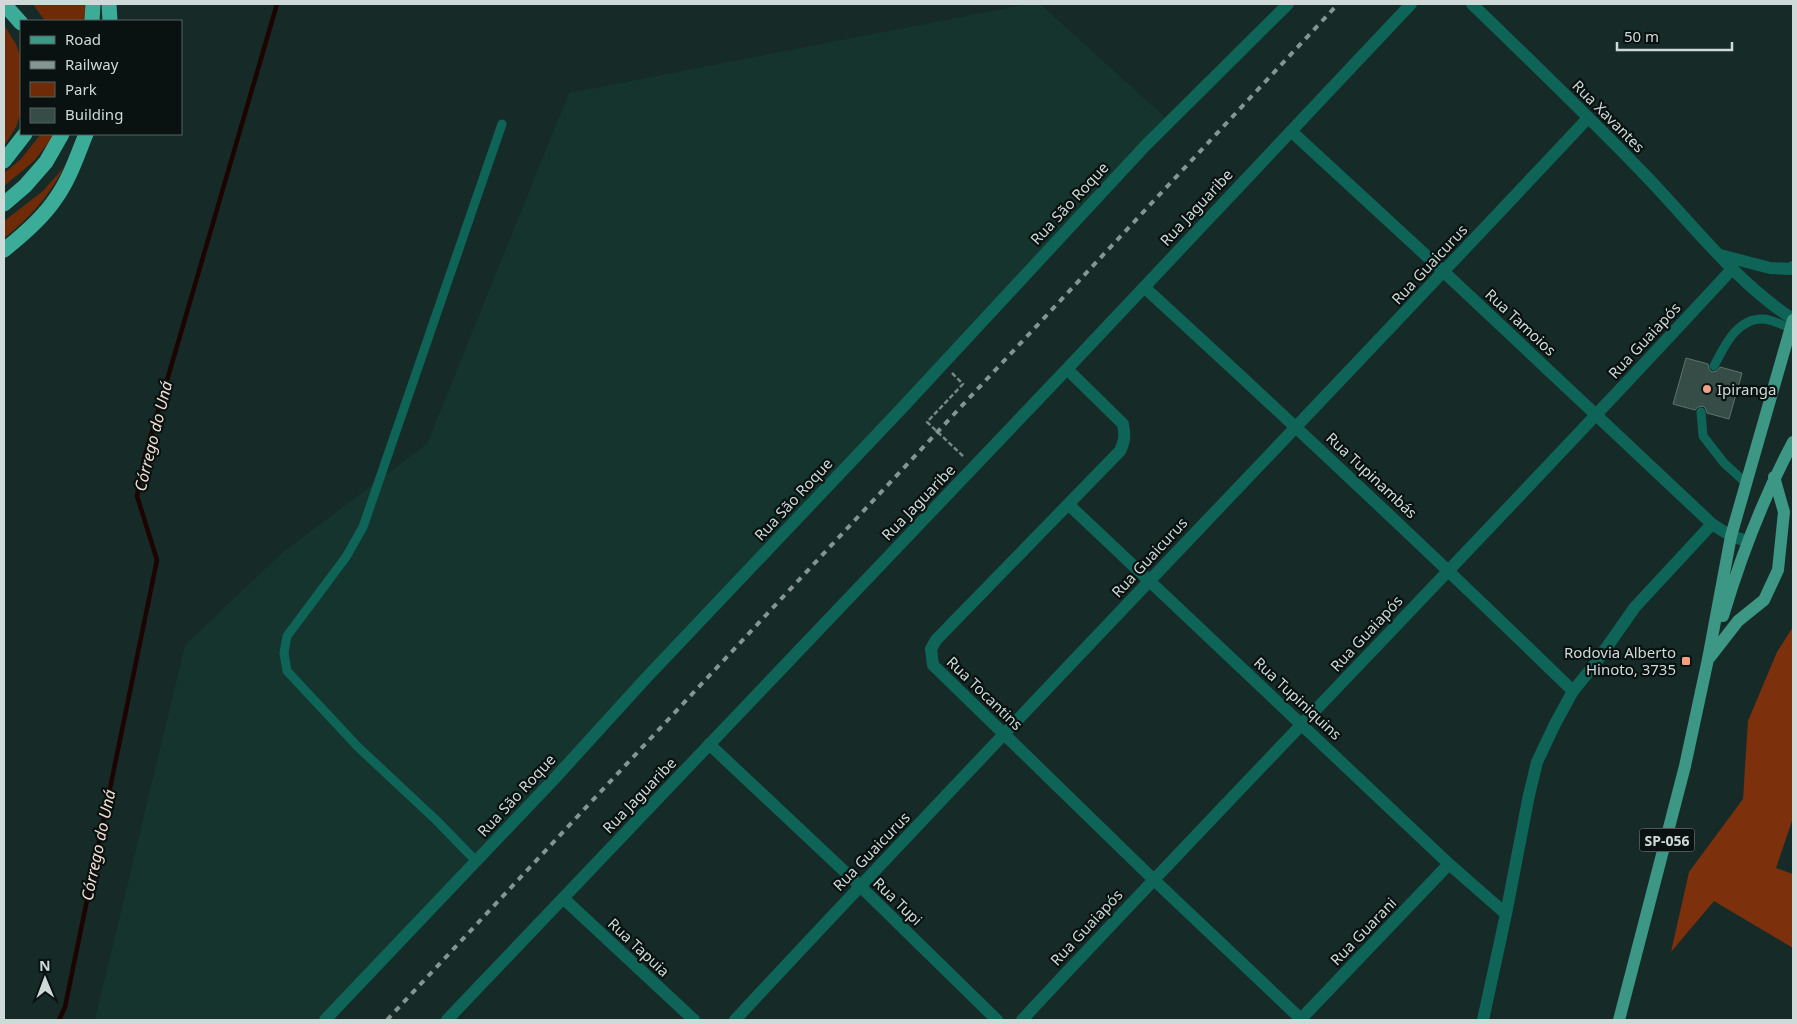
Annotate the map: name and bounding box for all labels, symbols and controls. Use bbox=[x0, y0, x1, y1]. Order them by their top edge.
legend bbox=[20, 20, 182, 135]
scale bar bbox=[1617, 20, 1732, 52]
text: 50 m bbox=[1624, 26, 1659, 46]
text: Road bbox=[65, 29, 101, 49]
text: Railway bbox=[65, 54, 119, 74]
street label: Rua Xavantes bbox=[1569, 76, 1649, 156]
text: Park bbox=[65, 79, 97, 99]
text: Building bbox=[65, 104, 123, 124]
street label: Rua São Roque bbox=[1026, 157, 1112, 249]
street label: Rua Jaguaribe bbox=[1155, 164, 1237, 250]
street label: Rua Guaicurus bbox=[1387, 220, 1471, 308]
street label: Rua Tamoios bbox=[1481, 284, 1561, 360]
street label: Rua Guaiapós bbox=[1604, 298, 1684, 382]
water label: Córrego do Uná bbox=[129, 379, 177, 493]
place label: Ipiranga bbox=[1717, 379, 1776, 399]
marker: Ipiranga bbox=[1701, 383, 1713, 395]
street label: Rua Tupinambás bbox=[1322, 428, 1422, 522]
street label: Rua São Roque bbox=[750, 453, 836, 545]
street label: Rua Jaguaribe bbox=[877, 460, 959, 544]
street label: Rua Guaicurus bbox=[1107, 513, 1191, 601]
street label: Rua Guaiapós bbox=[1326, 591, 1406, 675]
place label: Rodovia Alberto Hinoto, 3735 bbox=[1564, 642, 1676, 679]
street label: Rua Tocantins bbox=[943, 652, 1027, 734]
street label: Rua Tupiniquins bbox=[1250, 652, 1346, 744]
marker: Rodovia Alberto Hinoto, 3735 bbox=[1680, 655, 1692, 667]
street label: Rua São Roque bbox=[473, 749, 559, 841]
street label: Rua Jaguaribe bbox=[598, 753, 680, 837]
water label: Córrego do Uná bbox=[76, 788, 120, 902]
street label: Rua Guaicurus bbox=[828, 807, 914, 895]
road number: SP-056 bbox=[1640, 828, 1694, 852]
street label: Rua Tupi bbox=[869, 873, 927, 929]
street label: Rua Guaiapós bbox=[1046, 885, 1126, 969]
street label: Rua Guarani bbox=[1326, 893, 1400, 969]
street label: Rua Tapuia bbox=[604, 913, 674, 981]
north arrow bbox=[20, 954, 70, 1004]
text: N bbox=[39, 956, 51, 975]

